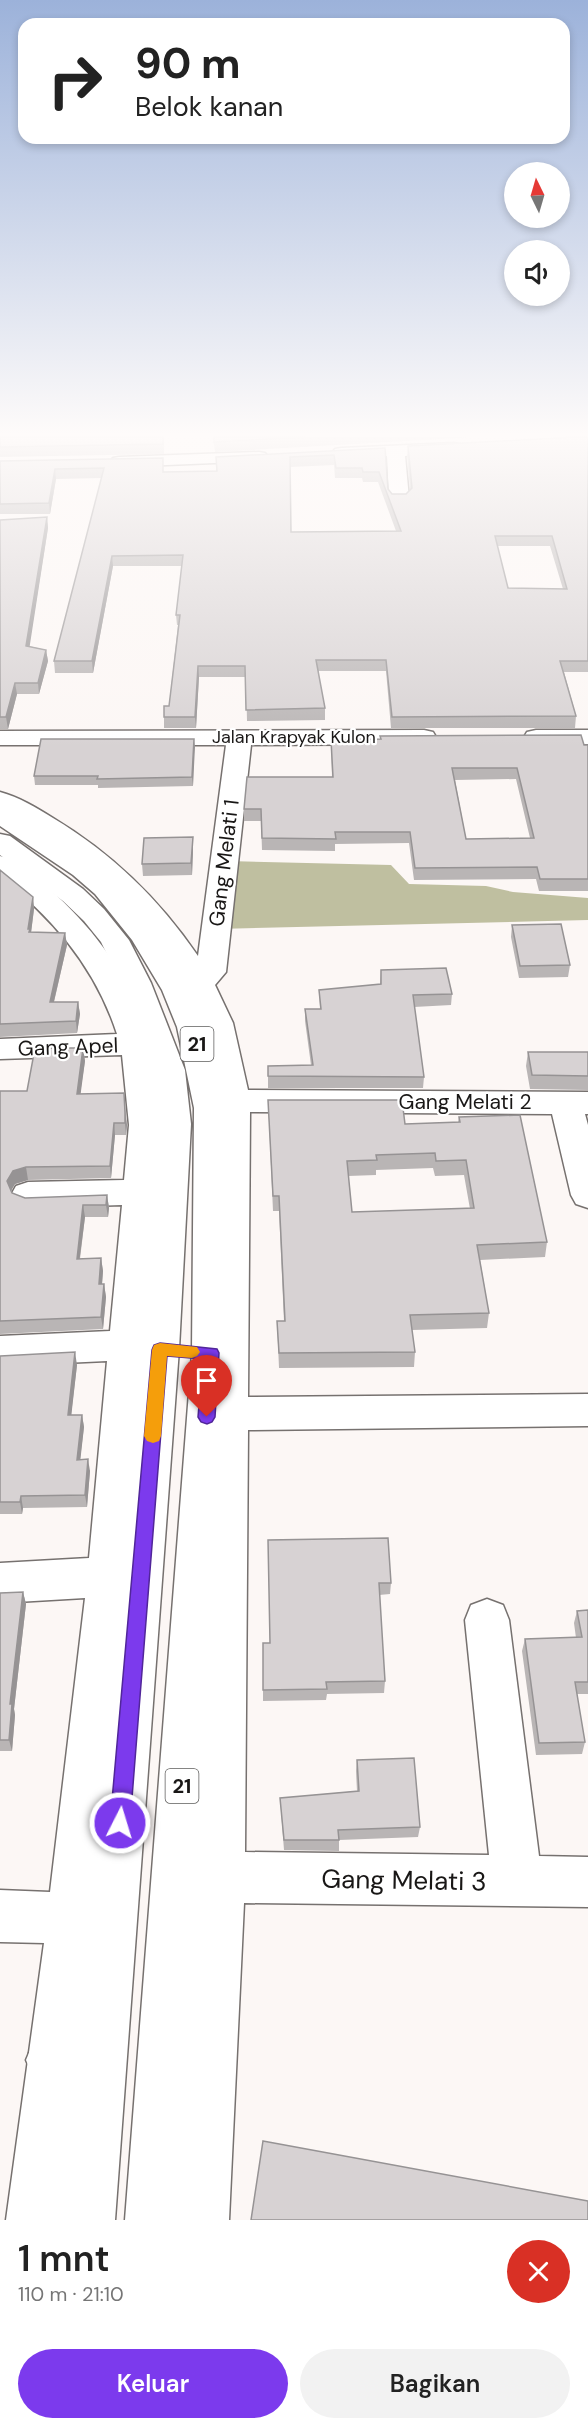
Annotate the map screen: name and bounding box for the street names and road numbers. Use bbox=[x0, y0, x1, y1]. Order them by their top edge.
street label: Jalan Krapyak Kulon bbox=[212, 725, 376, 749]
street label: Gang Melati 1 bbox=[202, 798, 246, 928]
road number: 21 bbox=[180, 1027, 214, 1061]
street label: Gang Apel bbox=[17, 1031, 119, 1063]
street label: Gang Melati 2 bbox=[398, 1088, 532, 1116]
road number: 21 bbox=[166, 1769, 198, 1803]
street label: Gang Melati 3 bbox=[321, 1862, 487, 1898]

